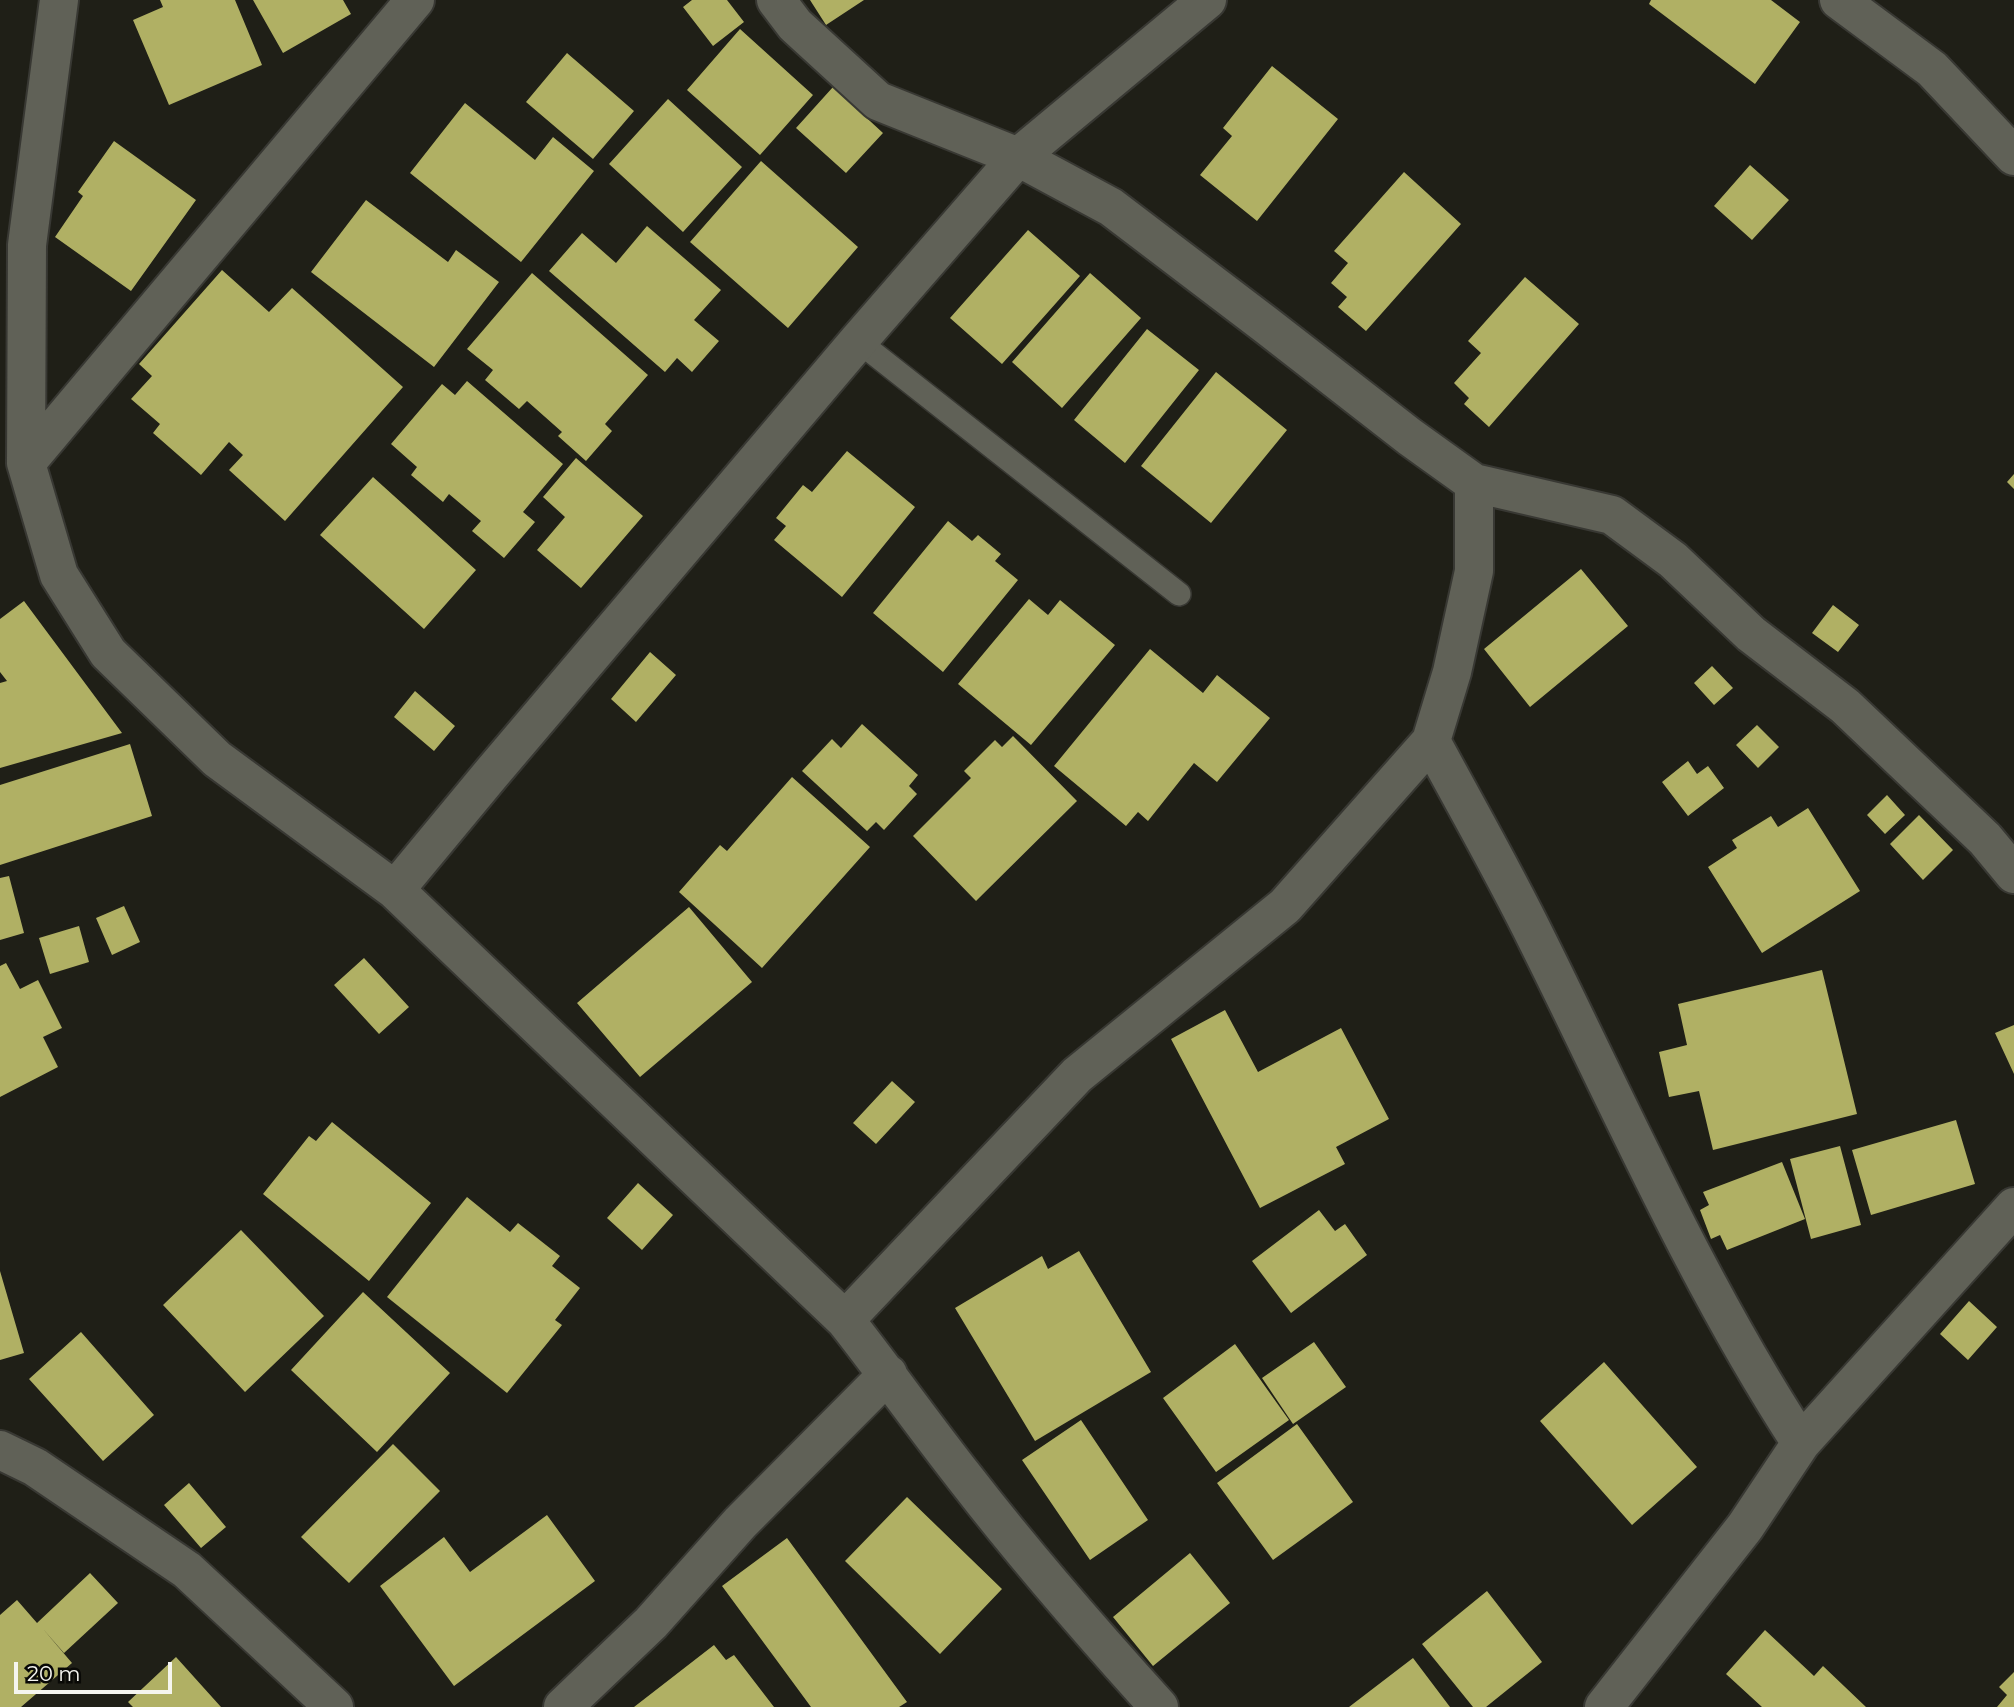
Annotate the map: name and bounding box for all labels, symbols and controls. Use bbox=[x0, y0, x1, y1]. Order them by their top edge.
scale bar bbox=[18, 1648, 175, 1692]
text: 20 m bbox=[27, 1661, 81, 1686]

